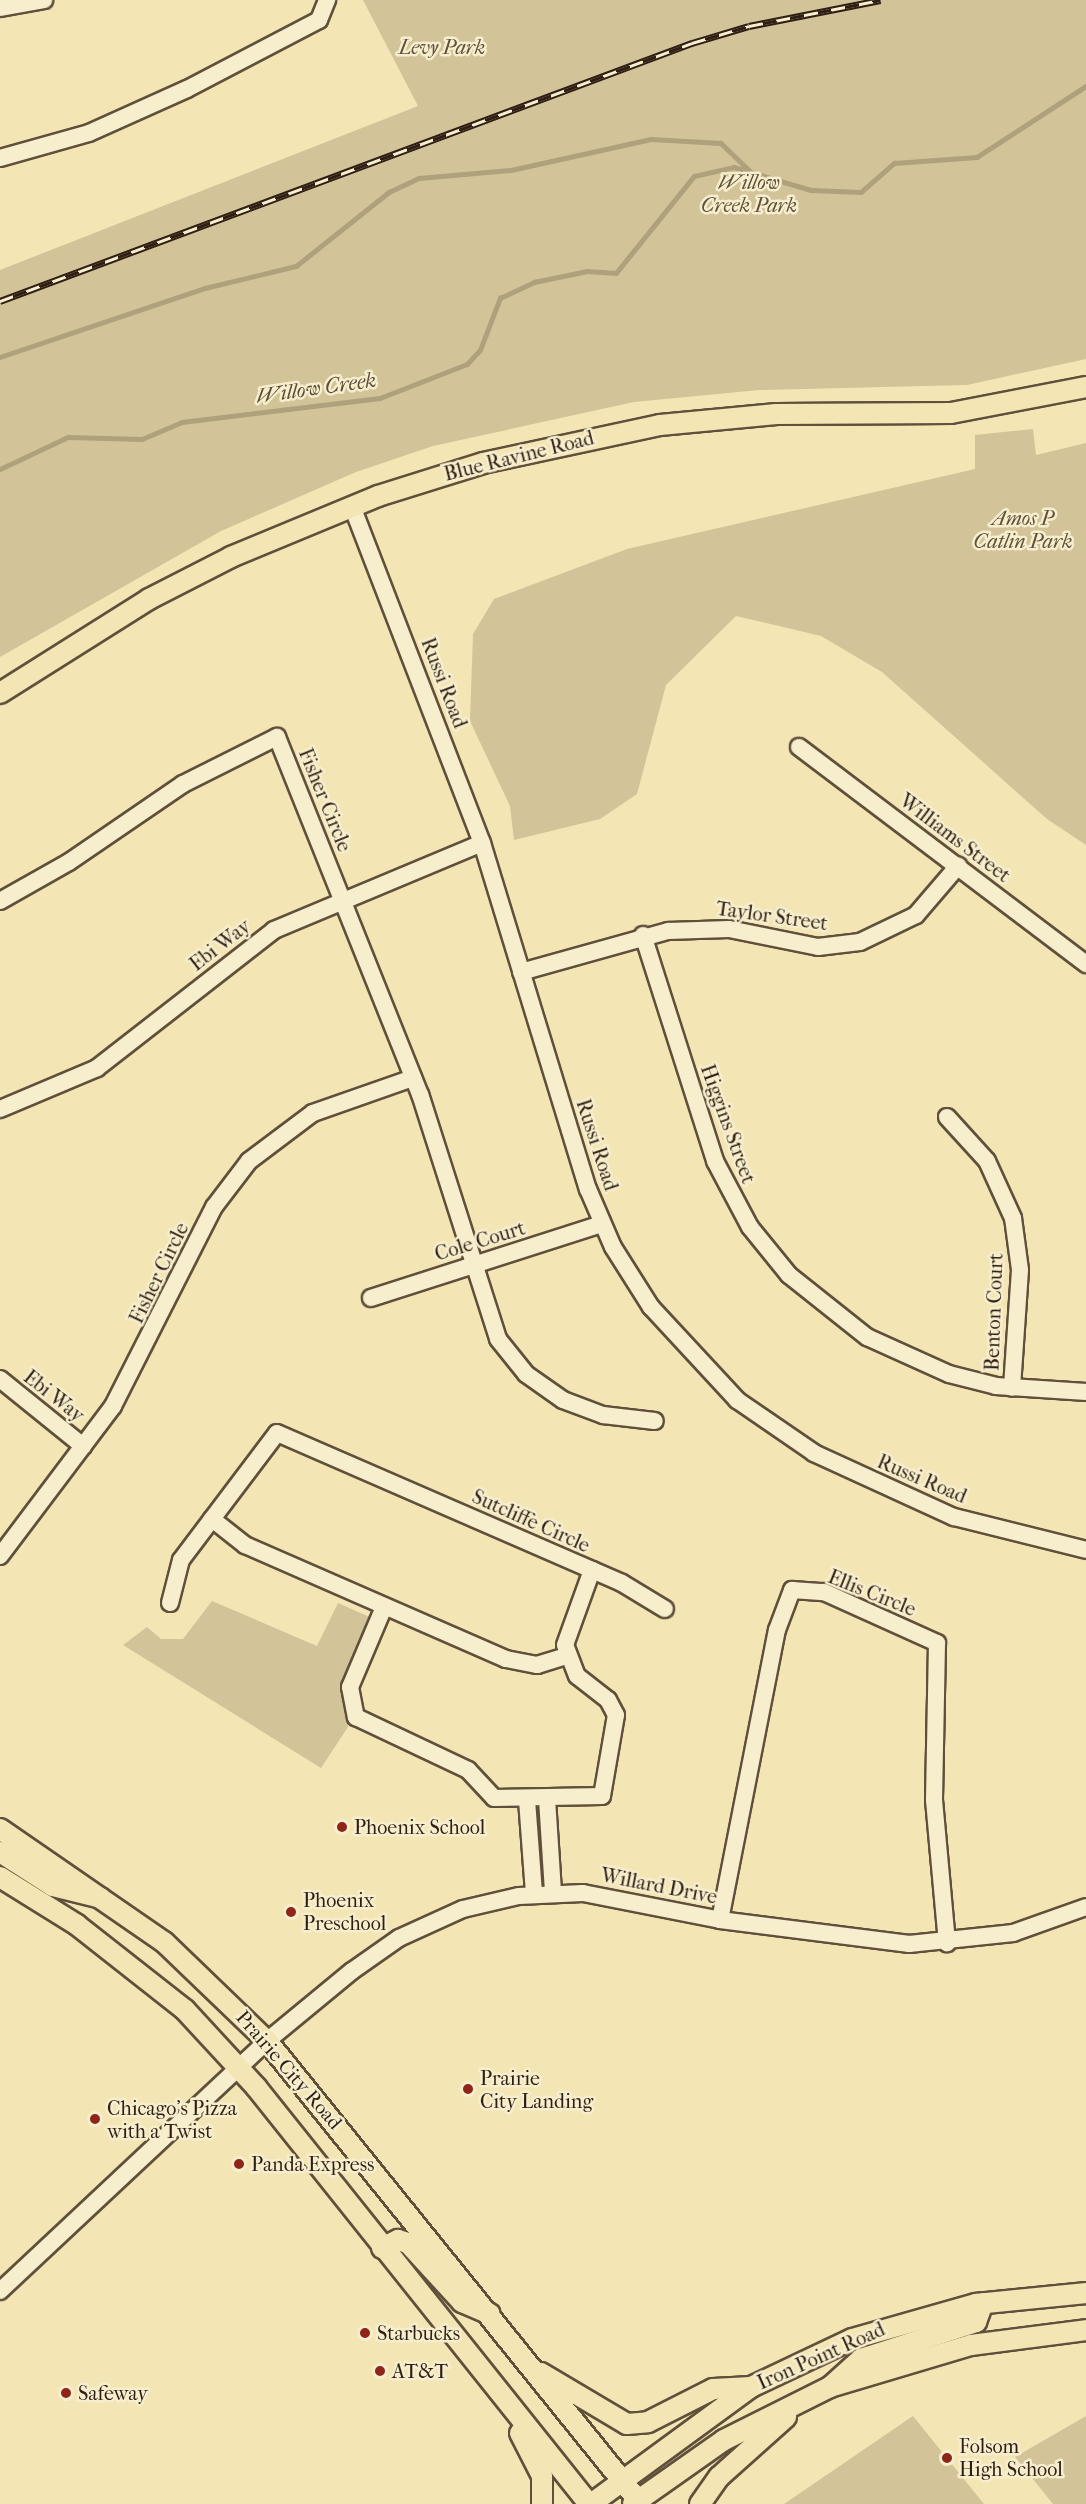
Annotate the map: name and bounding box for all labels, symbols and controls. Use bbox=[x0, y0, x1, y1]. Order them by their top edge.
park label: Levy Park bbox=[399, 35, 485, 59]
park label: Willow Creek Park bbox=[701, 171, 797, 218]
water label: Willow Creek bbox=[254, 367, 378, 409]
street label: Blue Ravine Road bbox=[442, 426, 596, 486]
park label: Amos P Catlin Park bbox=[974, 506, 1072, 553]
street label: Russi Road bbox=[416, 634, 472, 732]
street label: Fisher Circle bbox=[293, 745, 357, 855]
street label: Williams Street bbox=[895, 788, 1015, 888]
street label: Taylor Street bbox=[715, 896, 829, 936]
street label: Ebi Way bbox=[185, 914, 255, 976]
street label: Higgins Street bbox=[695, 1061, 761, 1187]
street label: Russi Road bbox=[571, 1096, 623, 1194]
street label: Cole Court bbox=[432, 1216, 528, 1266]
street label: Fisher Circle bbox=[124, 1219, 194, 1327]
street label: Benton Court bbox=[980, 1253, 1008, 1371]
street label: Ebi Way bbox=[19, 1365, 89, 1427]
street label: Russi Road bbox=[874, 1449, 970, 1509]
street label: Sutcliffe Circle bbox=[468, 1484, 594, 1558]
street label: Ellis Circle bbox=[825, 1565, 919, 1621]
place label: Phoenix School bbox=[354, 1815, 485, 1839]
marker: Phoenix School bbox=[335, 1820, 349, 1834]
street label: Willard Drive bbox=[599, 1863, 719, 1909]
place label: Phoenix Preschool bbox=[303, 1888, 386, 1935]
marker: Phoenix Preschool bbox=[284, 1905, 298, 1919]
street label: Prairie City Road bbox=[231, 2006, 347, 2134]
place label: Prairie City Landing bbox=[480, 2066, 593, 2113]
marker: Prairie City Landing bbox=[461, 2082, 475, 2096]
place label: Chicago's Pizza with a Twist bbox=[107, 2096, 237, 2143]
marker: Chicago's Pizza with a Twist bbox=[88, 2112, 102, 2126]
place label: Panda Express bbox=[251, 2152, 374, 2176]
marker: Panda Express bbox=[232, 2157, 246, 2171]
street label: Iron Point Road bbox=[754, 2317, 888, 2395]
place label: Starbucks bbox=[377, 2321, 460, 2345]
marker: Starbucks bbox=[358, 2326, 372, 2340]
place label: AT&T bbox=[392, 2359, 448, 2383]
marker: AT&T bbox=[373, 2364, 387, 2378]
place label: Safeway bbox=[78, 2381, 148, 2405]
marker: Safeway bbox=[59, 2386, 73, 2400]
place label: Folsom High School bbox=[959, 2434, 1063, 2481]
marker: Folsom High School bbox=[940, 2451, 954, 2465]

